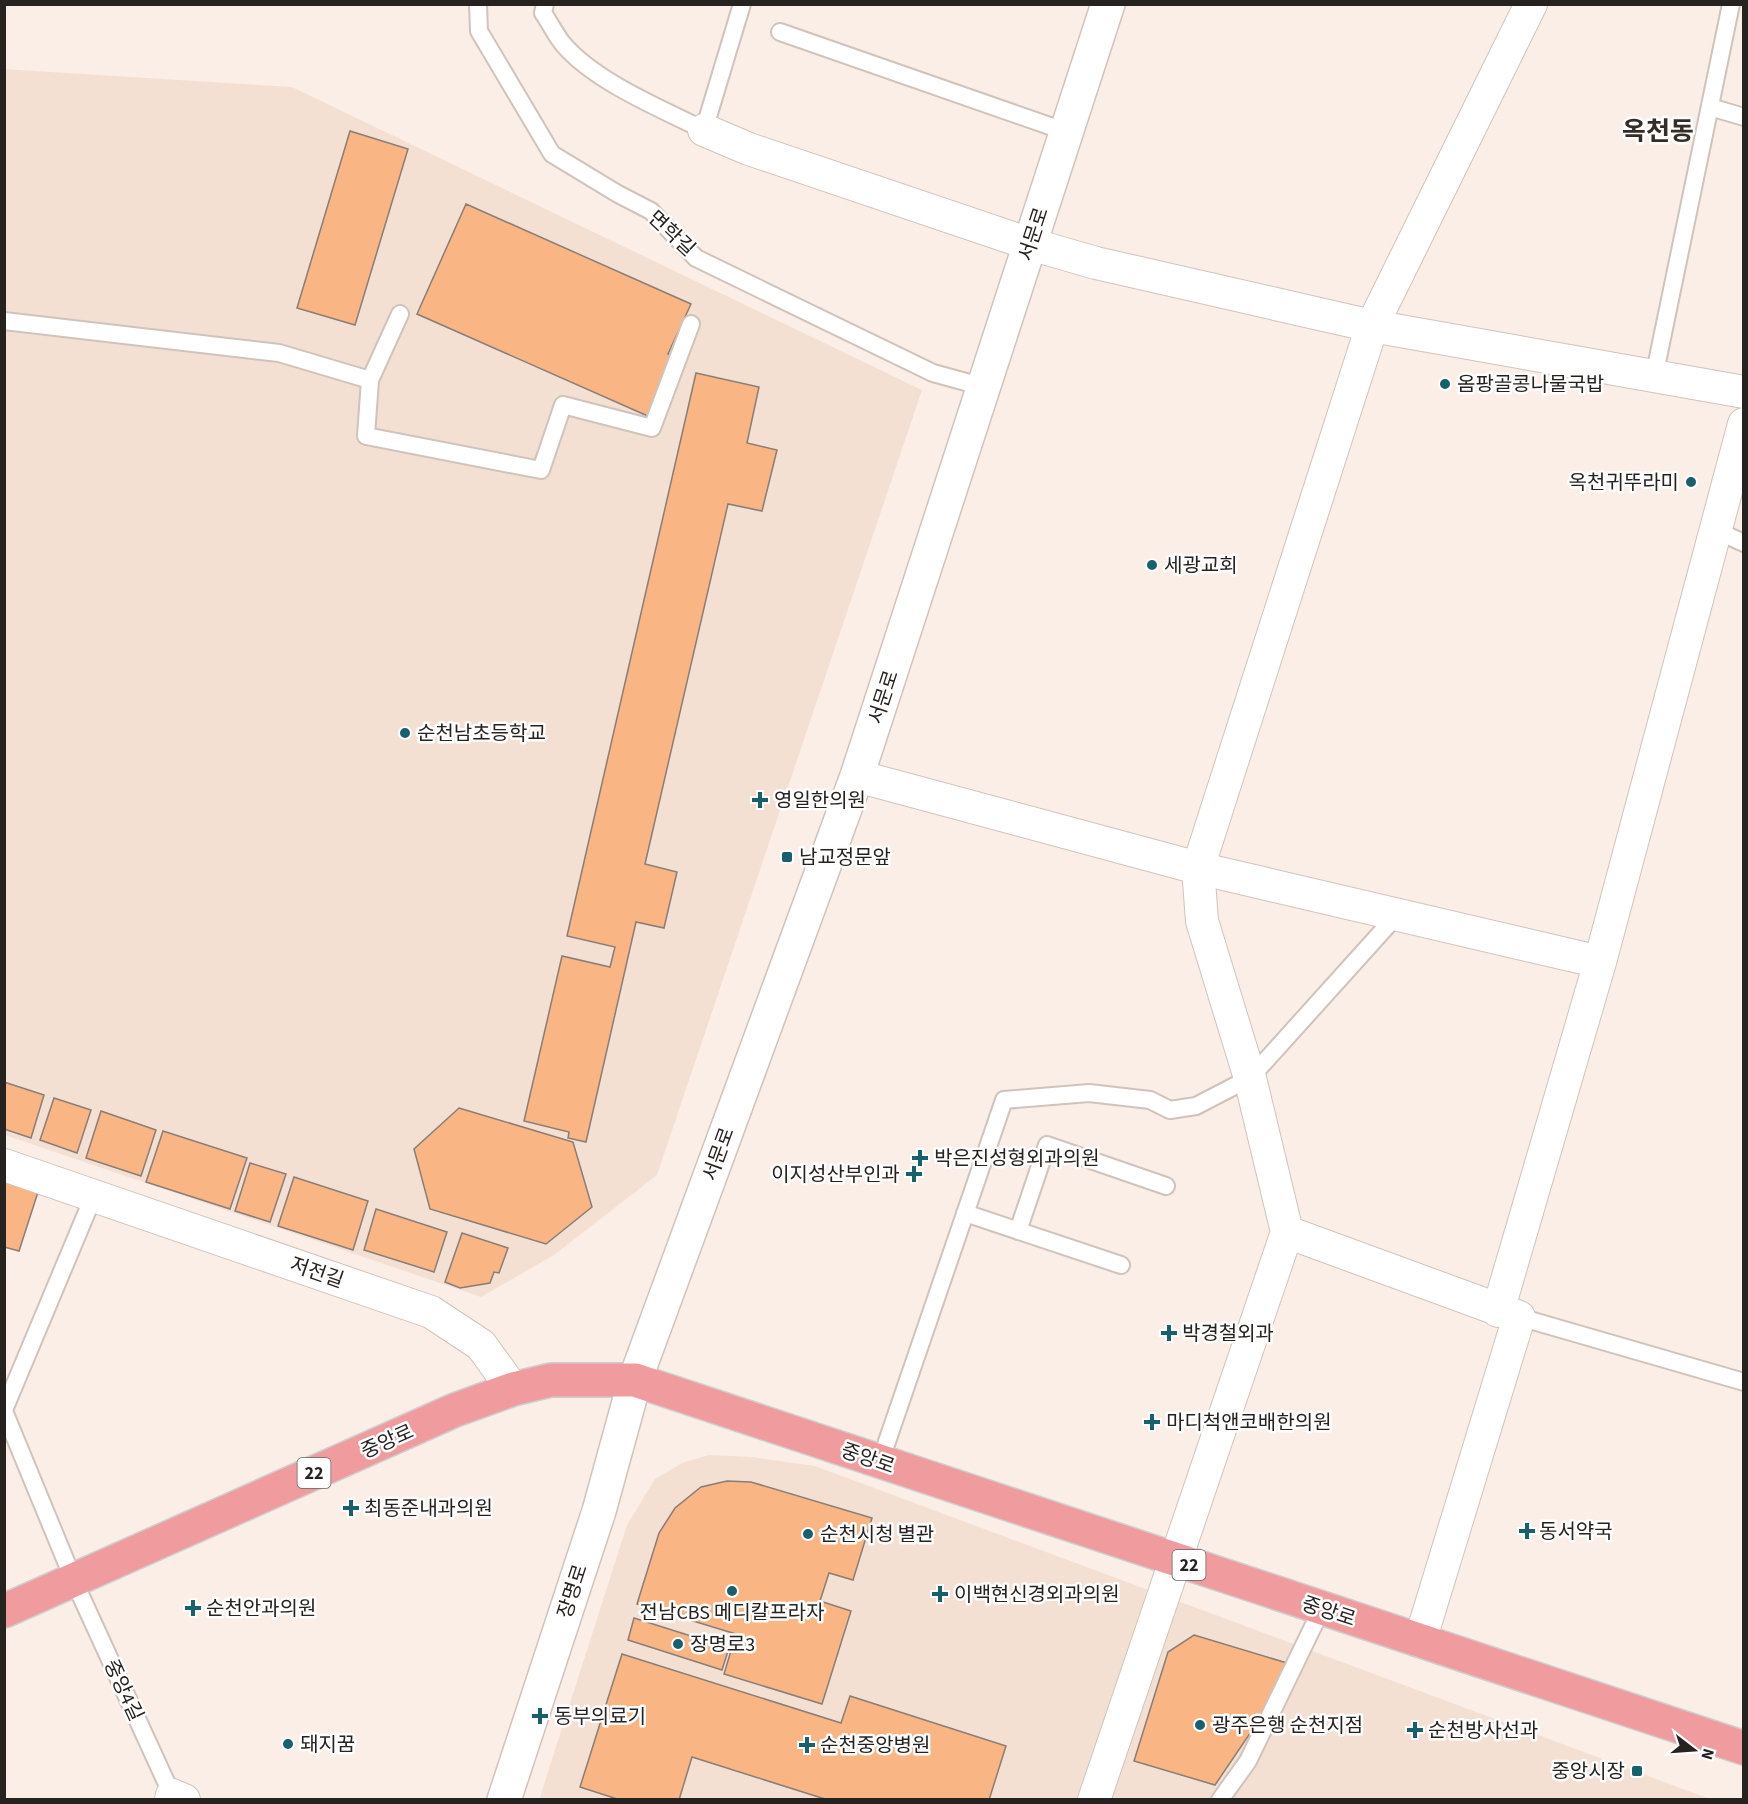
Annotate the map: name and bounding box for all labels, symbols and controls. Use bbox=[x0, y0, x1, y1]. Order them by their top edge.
district label: 옥천동 bbox=[1622, 113, 1694, 150]
street label: 서문로 bbox=[1012, 204, 1056, 265]
street label: 면학길 bbox=[642, 205, 701, 263]
place label: 옴팡골콩나물국밥 bbox=[1457, 371, 1604, 399]
marker: 옴팡골콩나물국밥 bbox=[1438, 377, 1452, 391]
place label: 옥천귀뚜라미 bbox=[1569, 469, 1679, 497]
marker: 옥천귀뚜라미 bbox=[1684, 475, 1698, 489]
place label: 세광교회 bbox=[1164, 552, 1238, 580]
marker: 세광교회 bbox=[1145, 558, 1159, 572]
street label: 서문로 bbox=[862, 667, 906, 728]
place label: 순천남초등학교 bbox=[417, 720, 546, 748]
marker: 순천남초등학교 bbox=[398, 726, 412, 740]
place label: 영일한의원 bbox=[774, 787, 866, 815]
marker: 영일한의원 bbox=[751, 791, 769, 809]
place label: 남교정문앞 bbox=[799, 844, 891, 872]
marker: 남교정문앞 bbox=[780, 850, 794, 864]
street label: 서문로 bbox=[696, 1124, 742, 1185]
place label: 박은진성형외과의원 bbox=[934, 1145, 1100, 1173]
marker: 박은진성형외과의원 bbox=[911, 1149, 929, 1167]
place label: 이지성산부인과 bbox=[771, 1161, 900, 1189]
marker: 이지성산부인과 bbox=[905, 1165, 923, 1183]
street label: 저전길 bbox=[286, 1251, 347, 1295]
place label: 박경철외과 bbox=[1182, 1320, 1274, 1348]
marker: 박경철외과 bbox=[1160, 1324, 1178, 1342]
place label: 마디척앤코배한의원 bbox=[1166, 1409, 1332, 1437]
marker: 마디척앤코배한의원 bbox=[1143, 1413, 1161, 1431]
street label: 중앙로 bbox=[356, 1418, 418, 1466]
street label: 중앙로 bbox=[837, 1437, 898, 1481]
road number: 22 bbox=[298, 1458, 330, 1488]
place label: 최동준내과의원 bbox=[364, 1495, 493, 1523]
marker: 최동준내과의원 bbox=[342, 1499, 360, 1517]
place label: 동서약국 bbox=[1539, 1518, 1613, 1546]
place label: 순천시청 별관 bbox=[820, 1521, 934, 1549]
marker: 동서약국 bbox=[1520, 1524, 1534, 1538]
marker: 순천시청 별관 bbox=[801, 1527, 815, 1541]
road number: 22 bbox=[1172, 1550, 1206, 1580]
street label: 장명로 bbox=[551, 1561, 595, 1622]
place label: 이백현신경외과의원 bbox=[954, 1581, 1120, 1609]
marker: 전남CBS 메디칼프라자 bbox=[725, 1584, 739, 1598]
marker: 이백현신경외과의원 bbox=[931, 1585, 949, 1603]
street label: 중앙로 bbox=[1298, 1590, 1359, 1634]
place label: 순천안과의원 bbox=[206, 1595, 316, 1623]
marker: 순천안과의원 bbox=[184, 1599, 202, 1617]
place label: 전남CBS 메디칼프라자 bbox=[640, 1599, 824, 1627]
place label: 장명로3 bbox=[690, 1631, 755, 1659]
marker: 장명로3 bbox=[671, 1637, 685, 1651]
street label: 중앙4길 bbox=[97, 1655, 150, 1726]
place label: 동부의료기 bbox=[554, 1703, 646, 1731]
marker: 동부의료기 bbox=[531, 1707, 549, 1725]
place label: 광주은행 순천지점 bbox=[1212, 1712, 1363, 1740]
place label: 순천방사선과 bbox=[1428, 1717, 1538, 1745]
marker: 광주은행 순천지점 bbox=[1193, 1718, 1207, 1732]
north arrow bbox=[1664, 1720, 1724, 1780]
marker: 순천방사선과 bbox=[1406, 1721, 1424, 1739]
place label: 돼지꿈 bbox=[300, 1731, 355, 1759]
place label: 순천중앙병원 bbox=[820, 1732, 930, 1760]
marker: 순천중앙병원 bbox=[798, 1736, 816, 1754]
marker: 돼지꿈 bbox=[281, 1737, 295, 1751]
text: N bbox=[1695, 1746, 1719, 1762]
place label: 중앙시장 bbox=[1551, 1758, 1625, 1786]
marker: 중앙시장 bbox=[1630, 1764, 1644, 1778]

